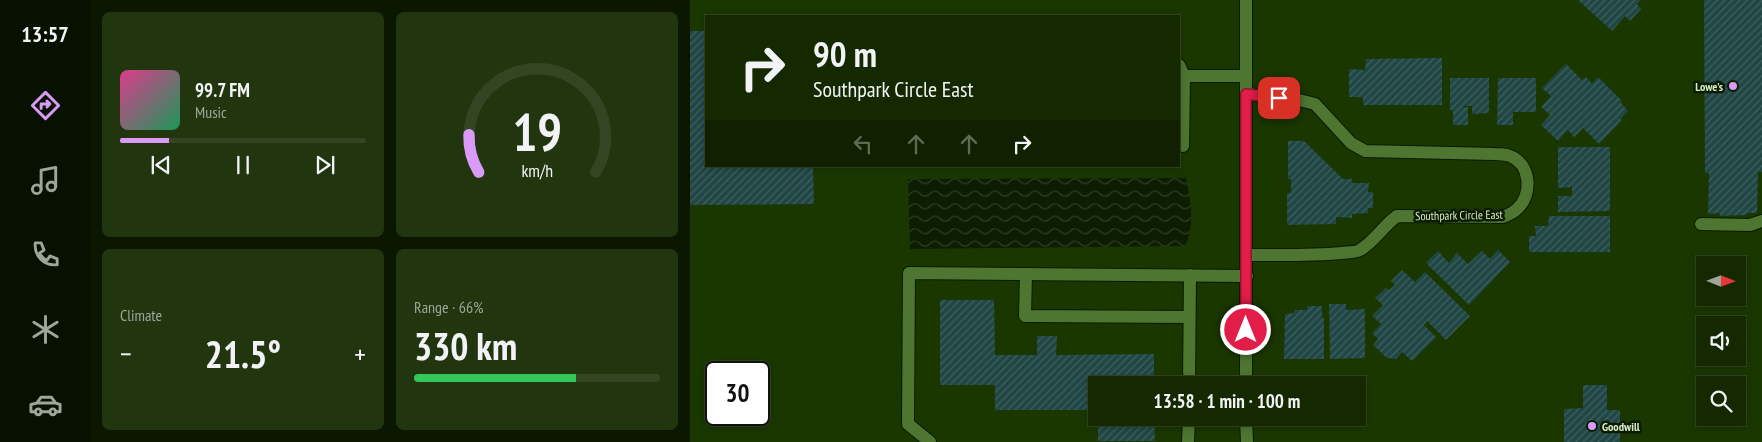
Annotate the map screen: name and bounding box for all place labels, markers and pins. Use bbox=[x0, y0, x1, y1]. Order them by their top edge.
pin bbox=[1258, 77, 1300, 119]
place label: Lowe's bbox=[1695, 79, 1723, 94]
marker: Lowe's bbox=[1727, 80, 1739, 92]
place label: Goodwill bbox=[1602, 419, 1640, 434]
marker: Goodwill bbox=[1586, 420, 1598, 432]

